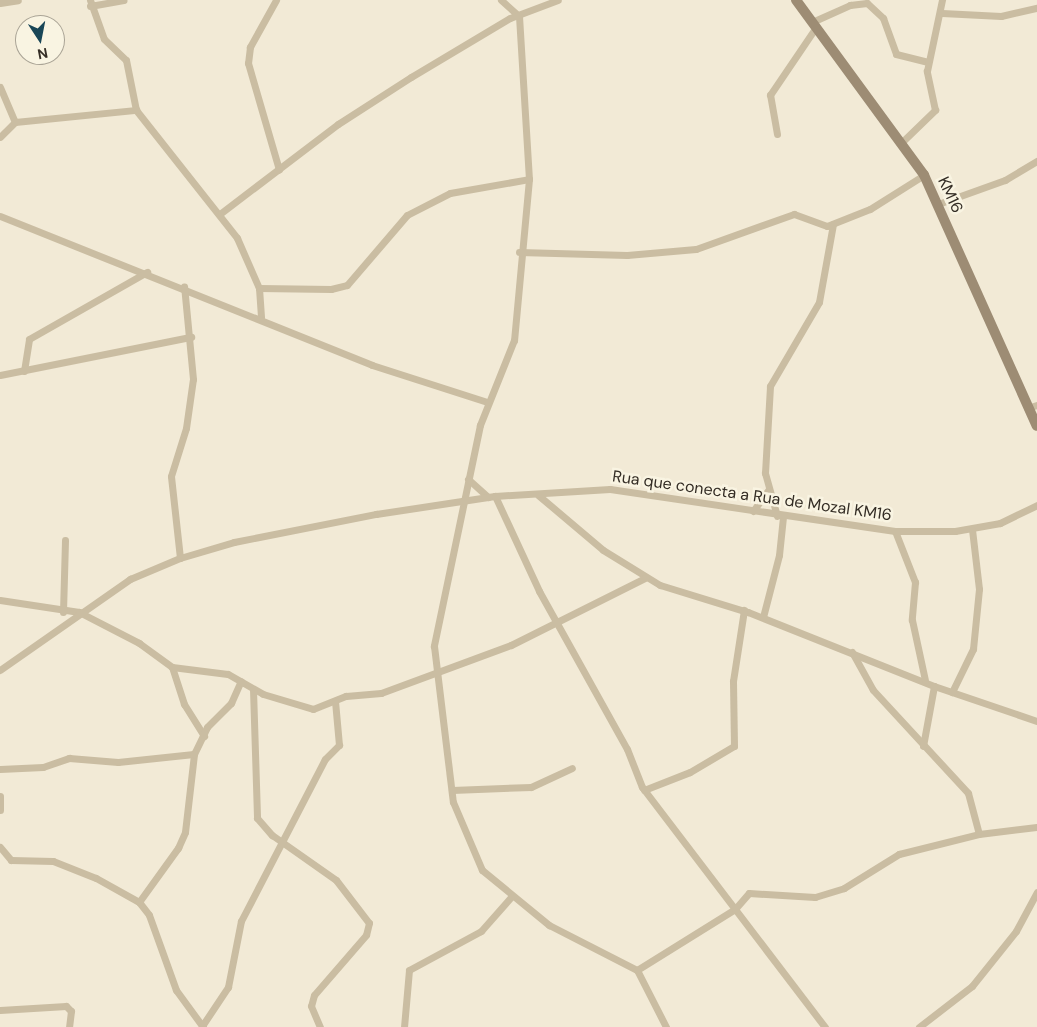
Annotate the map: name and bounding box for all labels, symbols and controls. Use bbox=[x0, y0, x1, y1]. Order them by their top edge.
north arrow bbox=[15, 15, 65, 65]
text: N bbox=[36, 44, 49, 64]
street label: KM16 bbox=[933, 174, 967, 216]
street label: Rua que conecta a Rua de Mozal KM16 bbox=[611, 467, 893, 525]

